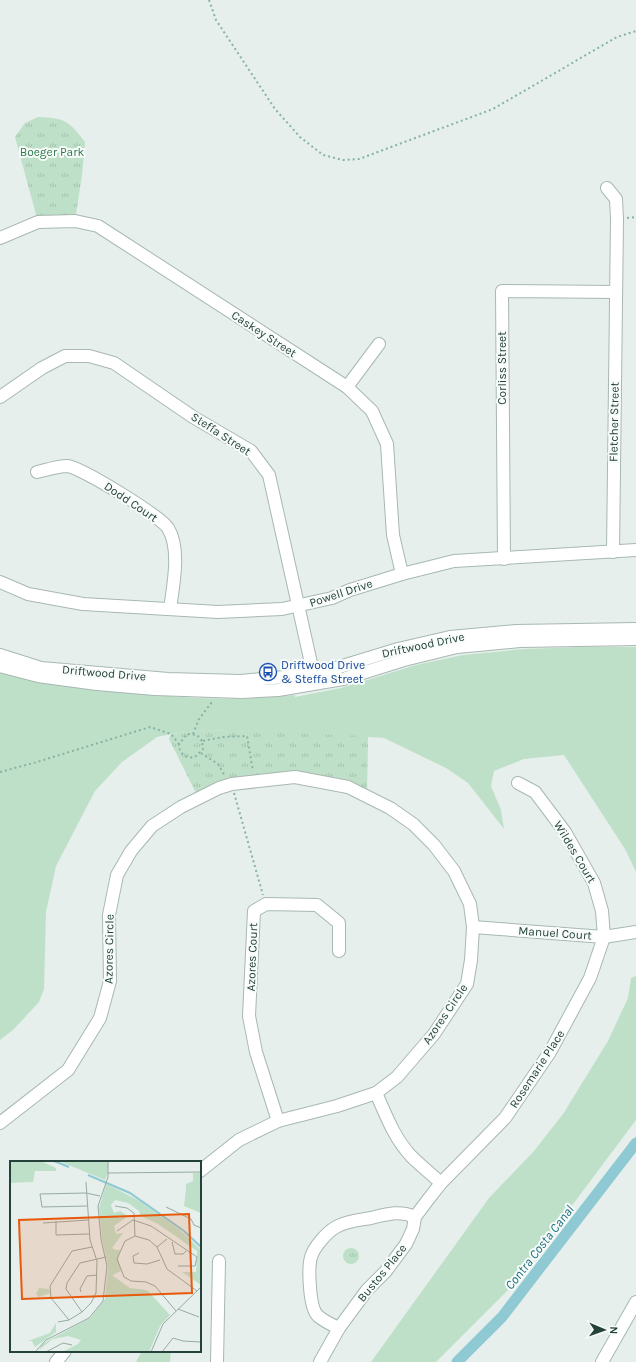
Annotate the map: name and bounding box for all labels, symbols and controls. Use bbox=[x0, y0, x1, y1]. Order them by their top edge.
park label: Boeger Park bbox=[20, 145, 85, 159]
street label: Caskey Street bbox=[229, 308, 299, 360]
street label: Corliss Street bbox=[495, 331, 509, 405]
street label: Fletcher Street bbox=[606, 381, 622, 462]
street label: Steffa Street bbox=[188, 409, 254, 459]
street label: Dodd Court bbox=[102, 479, 161, 525]
street label: Powell Drive bbox=[308, 576, 374, 610]
street label: Driftwood Drive bbox=[380, 629, 466, 661]
place label: Driftwood Drive & Steffa Street bbox=[281, 658, 365, 686]
street label: Driftwood Drive bbox=[61, 662, 147, 684]
bus stop icon: Driftwood Drive & Steffa Street bbox=[258, 662, 278, 682]
street label: Wildes Court bbox=[551, 818, 599, 886]
street label: Azores Circle bbox=[101, 914, 117, 984]
street label: Azores Court bbox=[244, 922, 260, 992]
street label: Manuel Court bbox=[518, 923, 593, 943]
street label: Azores Circle bbox=[420, 981, 470, 1047]
street label: Rosemarie Place bbox=[507, 1027, 567, 1111]
inset map bbox=[10, 1161, 201, 1352]
water label: Contra Costa Canal bbox=[502, 1202, 577, 1292]
street label: Bustos Place bbox=[354, 1241, 410, 1305]
north arrow bbox=[584, 1310, 624, 1350]
text: N bbox=[607, 1326, 620, 1335]

